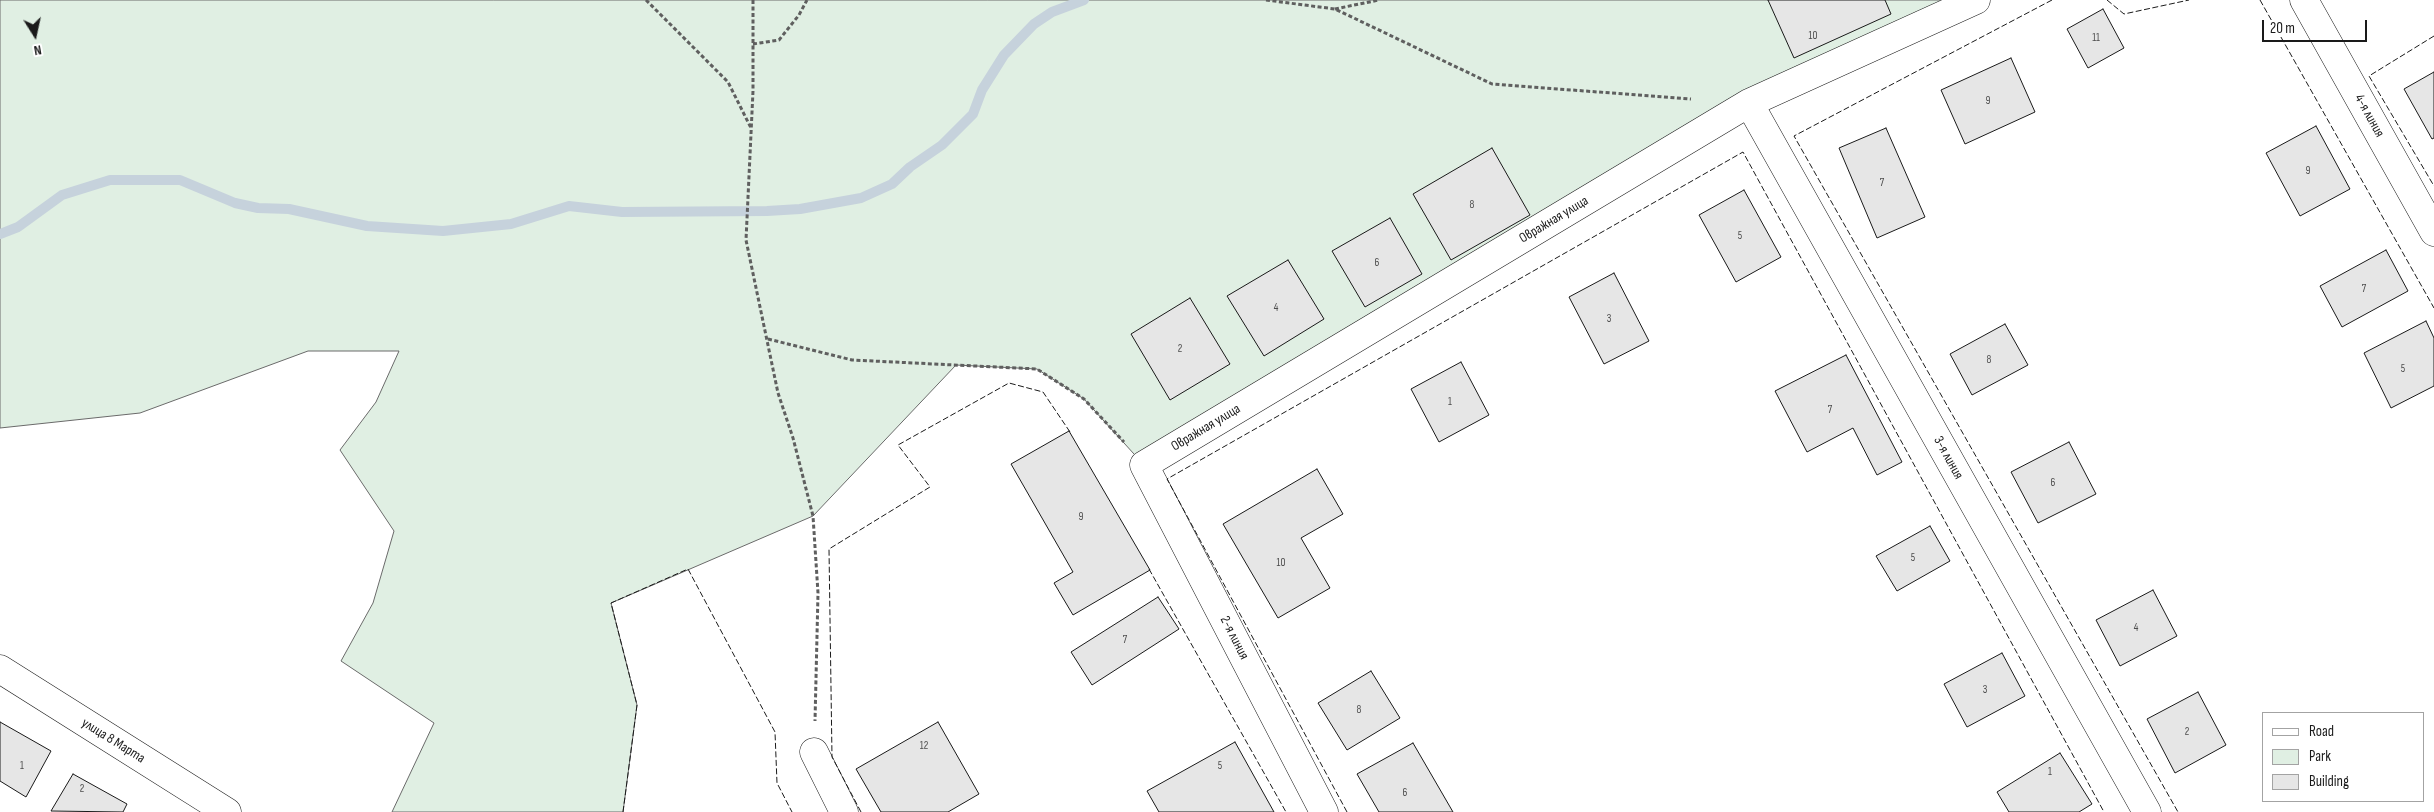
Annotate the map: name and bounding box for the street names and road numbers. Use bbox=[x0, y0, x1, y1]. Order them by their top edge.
street label: 4-я линия bbox=[2350, 92, 2388, 140]
street label: Овражная улица bbox=[1516, 193, 1592, 247]
street label: Овражная улица bbox=[1168, 401, 1244, 455]
street label: 3-я линия bbox=[1929, 434, 1967, 482]
street label: 2-я линия bbox=[1216, 613, 1252, 663]
street label: улица 8 Марта bbox=[78, 715, 148, 767]

